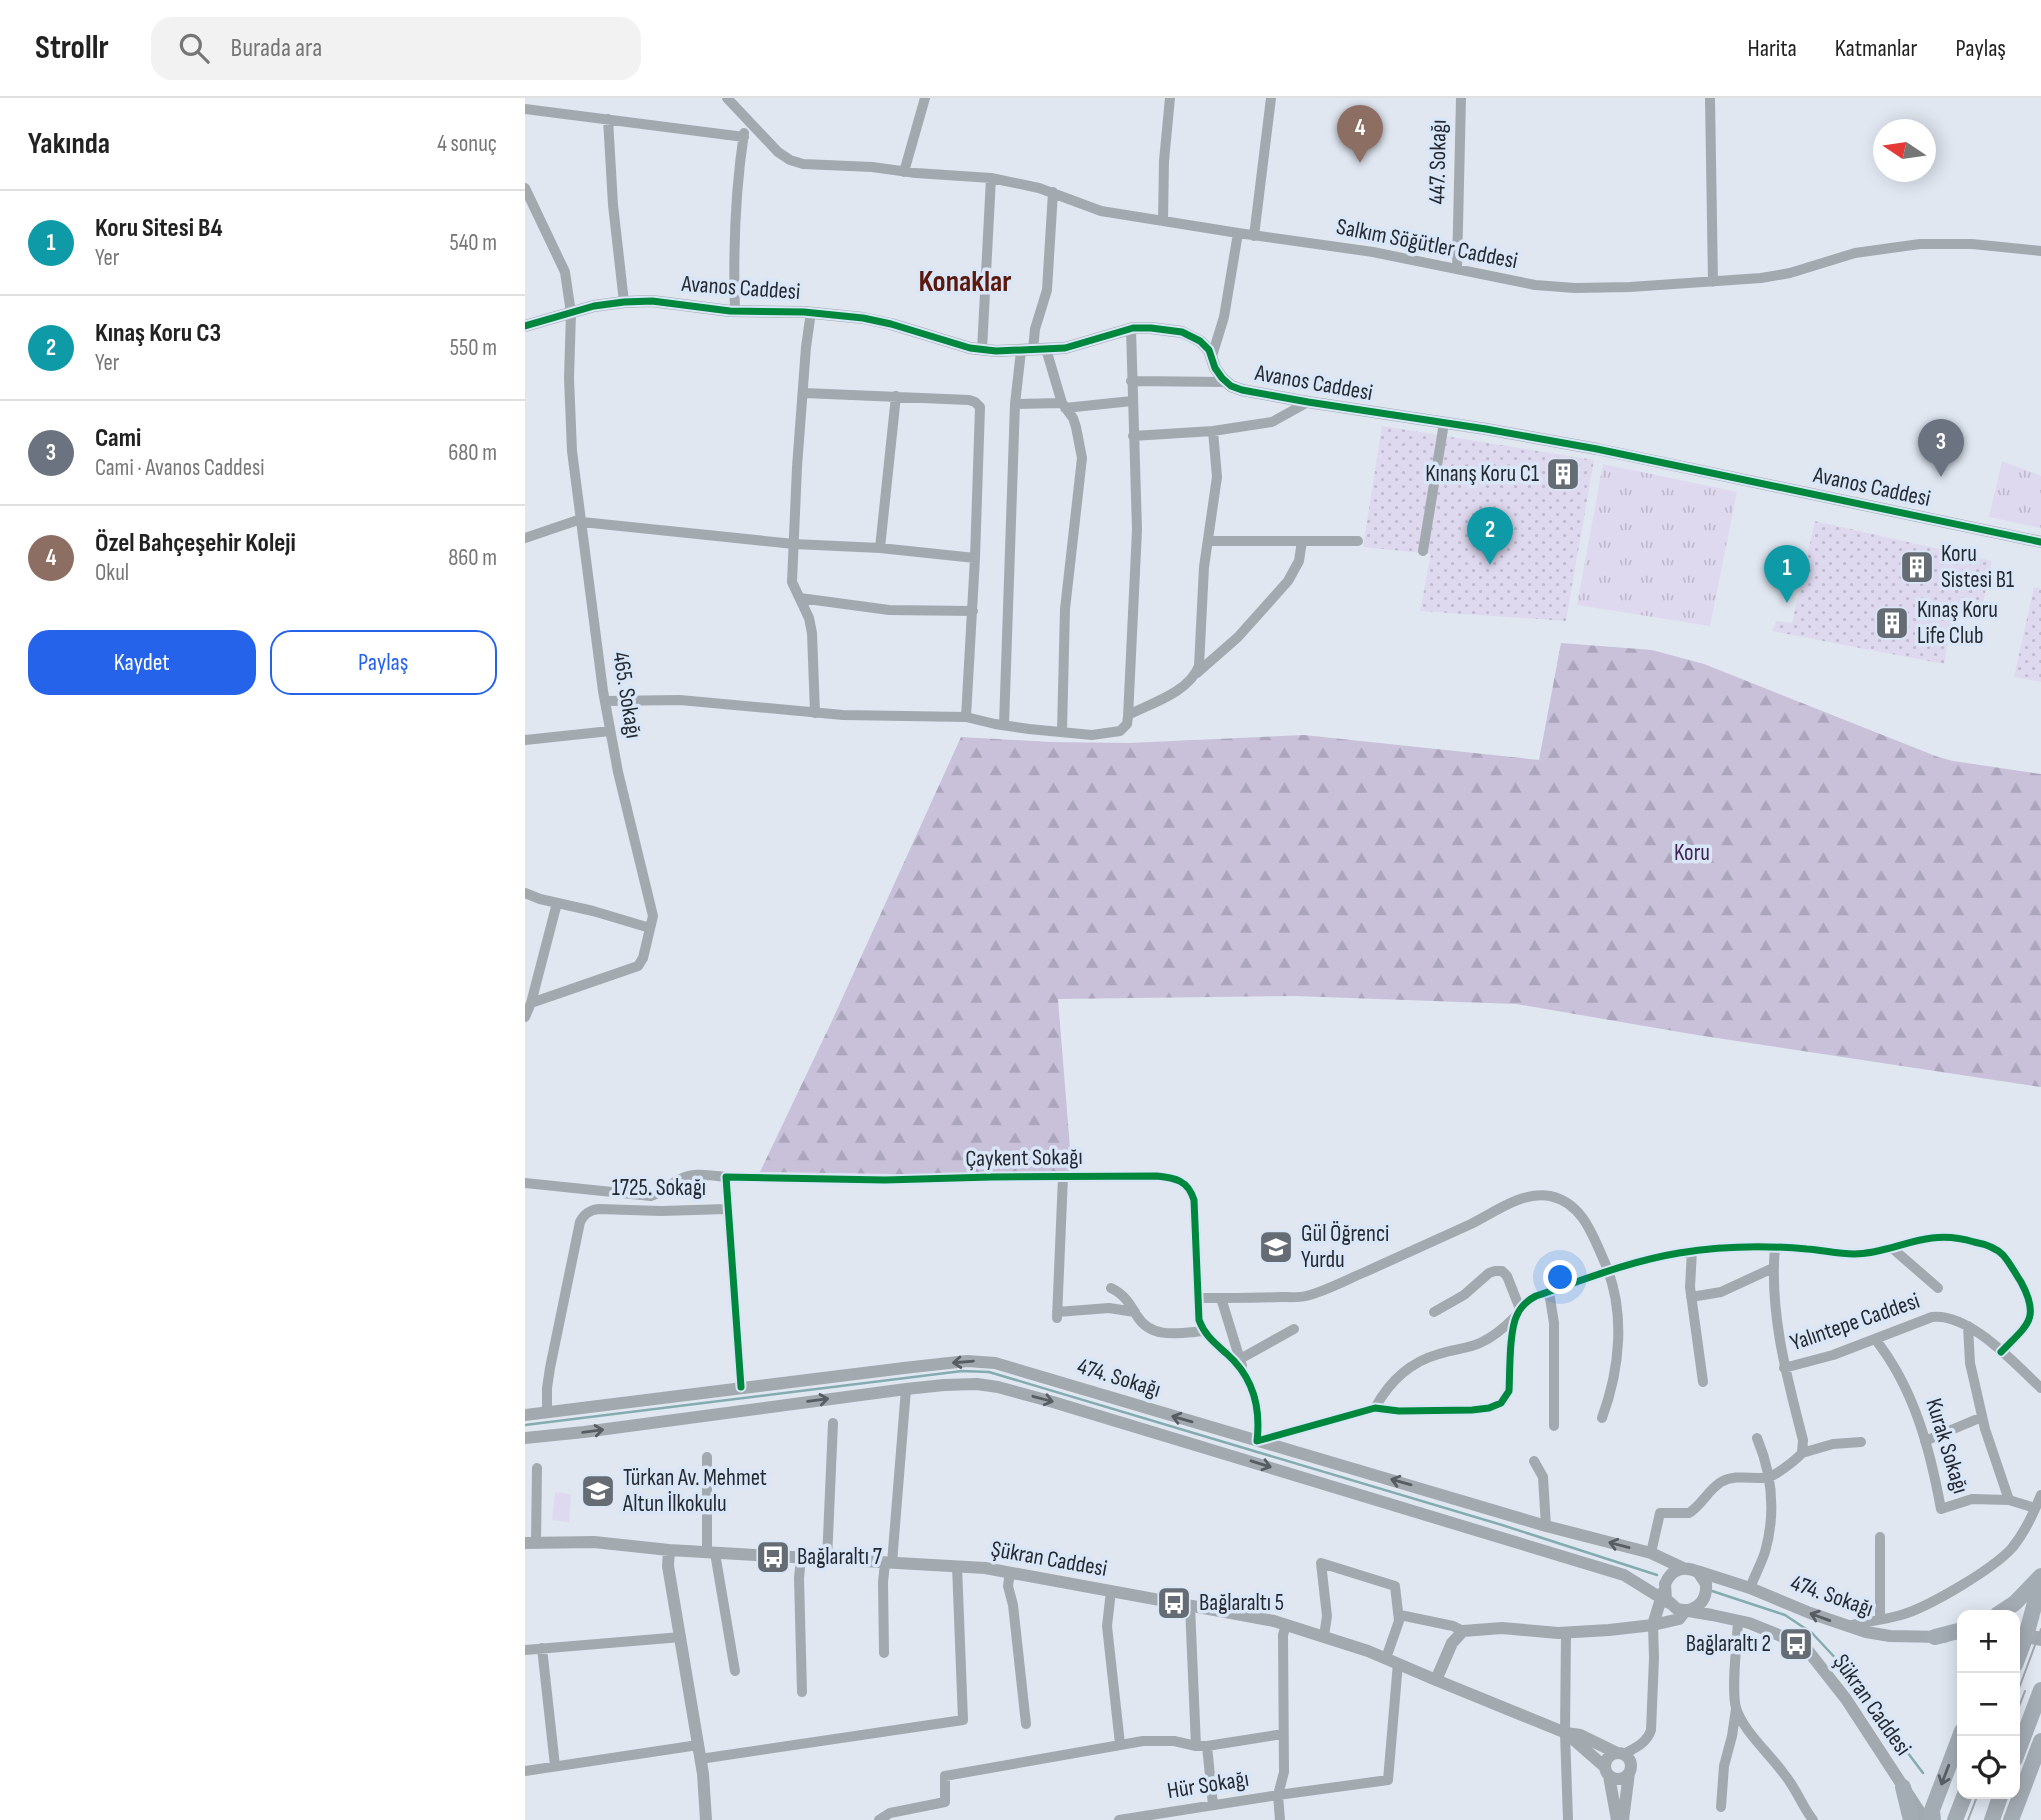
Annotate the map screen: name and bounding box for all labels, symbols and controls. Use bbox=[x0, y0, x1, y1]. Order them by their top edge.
search box bbox=[151, 17, 641, 80]
text: Strollr bbox=[35, 28, 109, 68]
icon: search bbox=[175, 29, 213, 67]
text: Burada ara bbox=[231, 33, 322, 64]
text: Harita bbox=[1747, 34, 1797, 63]
text: Katmanlar bbox=[1835, 34, 1918, 63]
text: Paylaş bbox=[1956, 34, 2006, 63]
pin: 4 bbox=[1337, 105, 1383, 163]
street label: 447. Sokağı bbox=[1423, 119, 1453, 205]
north arrow bbox=[1873, 119, 1936, 182]
text: Yakında bbox=[28, 126, 110, 162]
text: 4 sonuç bbox=[437, 130, 497, 158]
text: Koru Sitesi B4 bbox=[95, 213, 223, 244]
street label: Salkım Söğütler Caddesi bbox=[1334, 213, 1520, 275]
text: 1 bbox=[46, 229, 56, 257]
text: 540 m bbox=[449, 229, 497, 257]
text: Yer bbox=[95, 244, 119, 272]
district label: Konaklar bbox=[918, 264, 1012, 300]
street label: Avanos Caddesi bbox=[680, 270, 801, 306]
text: Kınaş Koru C3 bbox=[95, 318, 221, 349]
text: 2 bbox=[46, 334, 56, 362]
text: 550 m bbox=[450, 334, 497, 362]
text: Yer bbox=[95, 349, 119, 377]
street label: Avanos Caddesi bbox=[1252, 359, 1375, 407]
pin: 3 bbox=[1918, 419, 1964, 477]
text: Cami bbox=[95, 423, 141, 454]
text: 3 bbox=[46, 439, 56, 467]
text: 680 m bbox=[448, 439, 497, 467]
text: Cami · Avanos Caddesi bbox=[95, 454, 264, 482]
building icon: Kınanş Koru C1 bbox=[1544, 455, 1582, 493]
place label: Kınanş Koru C1 bbox=[1425, 460, 1539, 488]
street label: Avanos Caddesi bbox=[1810, 461, 1933, 513]
pin: 2 bbox=[1467, 507, 1513, 565]
text: Özel Bahçeşehir Koleji bbox=[95, 528, 296, 559]
place label: Koru Sistesi B1 bbox=[1941, 540, 2014, 594]
text: 4 bbox=[46, 544, 56, 572]
text: 860 m bbox=[448, 544, 497, 572]
pin: 1 bbox=[1764, 545, 1810, 603]
building icon: Koru Sistesi B1 bbox=[1898, 548, 1936, 586]
text: Okul bbox=[95, 559, 129, 587]
place label: Kınaş Koru Life Club bbox=[1917, 596, 1998, 650]
building icon: Kınaş Koru Life Club bbox=[1873, 604, 1911, 642]
button: Kaydet bbox=[28, 630, 256, 695]
button: Paylaş bbox=[270, 630, 497, 695]
street label: 465. Sokağı bbox=[606, 650, 648, 740]
park label: Koru bbox=[1674, 839, 1710, 867]
street label: Çaykent Sokağı bbox=[965, 1143, 1083, 1173]
street label: 1725. Sokağı bbox=[612, 1174, 706, 1202]
place label: Gül Öğrenci Yurdu bbox=[1301, 1220, 1389, 1274]
school or university icon: Gül Öğrenci Yurdu bbox=[1257, 1228, 1295, 1266]
your location bbox=[1543, 1260, 1577, 1294]
street label: Yalıntepe Caddesi bbox=[1787, 1287, 1923, 1357]
street label: 474. Sokağı bbox=[1074, 1352, 1164, 1404]
one-way arrow bbox=[952, 1356, 975, 1369]
one-way arrow bbox=[806, 1393, 829, 1406]
one-way arrow bbox=[1032, 1394, 1054, 1407]
street label: Kurak Sokağı bbox=[1919, 1395, 1975, 1497]
one-way arrow bbox=[1171, 1411, 1193, 1424]
one-way arrow bbox=[581, 1424, 604, 1437]
one-way arrow bbox=[1250, 1459, 1272, 1472]
place label: Türkan Av. Mehmet Altun İlkokulu bbox=[622, 1464, 767, 1518]
school or university icon: Türkan Av. Mehmet Altun İlkokulu bbox=[579, 1472, 617, 1510]
one-way arrow bbox=[1390, 1475, 1412, 1488]
street label: Şükran Caddesi bbox=[989, 1535, 1109, 1583]
bus stop icon: Bağlaraltı 7 bbox=[754, 1538, 792, 1576]
one-way arrow bbox=[1608, 1538, 1630, 1551]
place label: Bağlaraltı 7 bbox=[797, 1543, 882, 1571]
street label: 474. Sokağı bbox=[1787, 1569, 1877, 1623]
bus stop icon: Bağlaraltı 5 bbox=[1155, 1584, 1193, 1622]
place label: Bağlaraltı 5 bbox=[1199, 1589, 1284, 1617]
one-way arrow bbox=[1810, 1610, 1832, 1622]
map controls bbox=[1957, 1610, 2020, 1799]
button: + bbox=[1957, 1610, 2020, 1673]
bus stop icon: Bağlaraltı 2 bbox=[1777, 1625, 1815, 1663]
place label: Bağlaraltı 2 bbox=[1686, 1630, 1771, 1658]
street label: Şükran Caddesi bbox=[1827, 1649, 1917, 1761]
button: − bbox=[1957, 1673, 2020, 1736]
button: locate bbox=[1957, 1736, 2020, 1799]
one-way arrow bbox=[1938, 1764, 1951, 1786]
street label: Hür Sokağı bbox=[1165, 1765, 1251, 1805]

